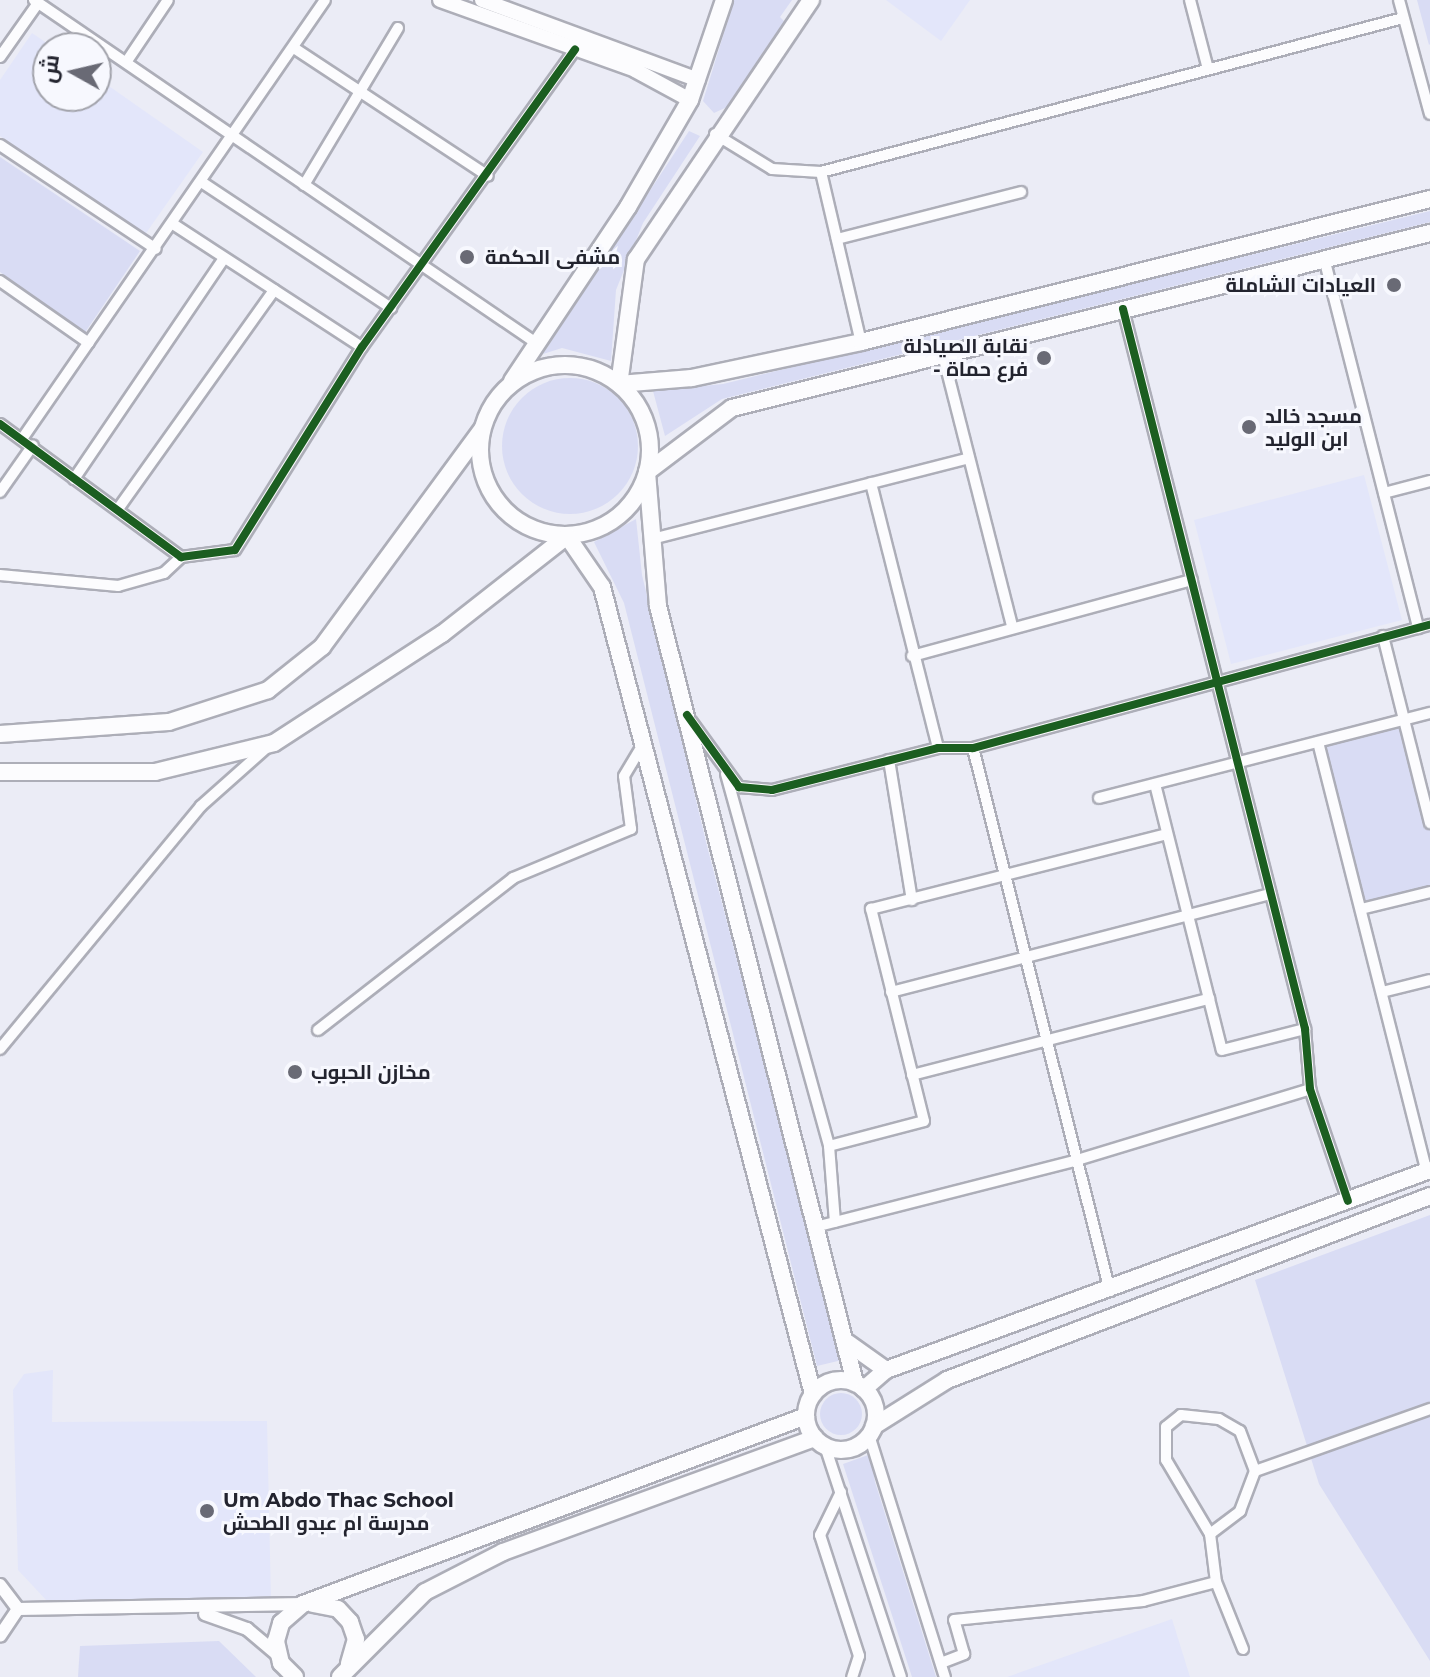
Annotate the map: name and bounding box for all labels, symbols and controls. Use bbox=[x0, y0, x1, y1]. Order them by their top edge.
north arrow bbox=[32, 32, 112, 112]
text: ش bbox=[34, 53, 65, 85]
place label: مشفى الحكمة bbox=[485, 245, 620, 269]
marker: مشفى الحكمة bbox=[456, 246, 478, 268]
place label: العيادات الشاملة bbox=[1225, 273, 1376, 297]
marker: العيادات الشاملة bbox=[1383, 274, 1405, 296]
place label: نقابة الصيادلة - فرع حماة bbox=[903, 334, 1028, 381]
marker: نقابة الصيادلة - فرع حماة bbox=[1035, 349, 1053, 367]
place label: مسجد خالد ابن الوليد bbox=[1265, 404, 1362, 451]
marker: مسجد خالد ابن الوليد bbox=[1240, 418, 1258, 436]
place label: مخازن الحبوب bbox=[311, 1060, 431, 1084]
marker: مخازن الحبوب bbox=[286, 1063, 304, 1081]
place label: Um Abdo Thac School مدرسة ام عبدو الطحش bbox=[223, 1488, 454, 1535]
marker: Um Abdo Thac School مدرسة ام عبدو الطحش bbox=[198, 1502, 216, 1520]

